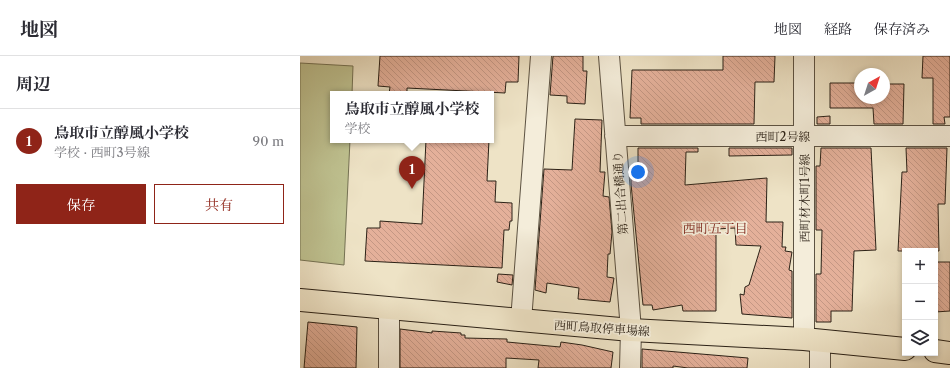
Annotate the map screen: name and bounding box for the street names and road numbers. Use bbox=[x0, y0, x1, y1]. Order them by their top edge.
street label: 西町2号線 bbox=[756, 129, 810, 144]
street label: 第二出合橋通り bbox=[610, 151, 630, 235]
street label: 西町材木町1号線 bbox=[797, 153, 812, 243]
street label: 西町鳥取停車場線 bbox=[554, 317, 650, 339]

